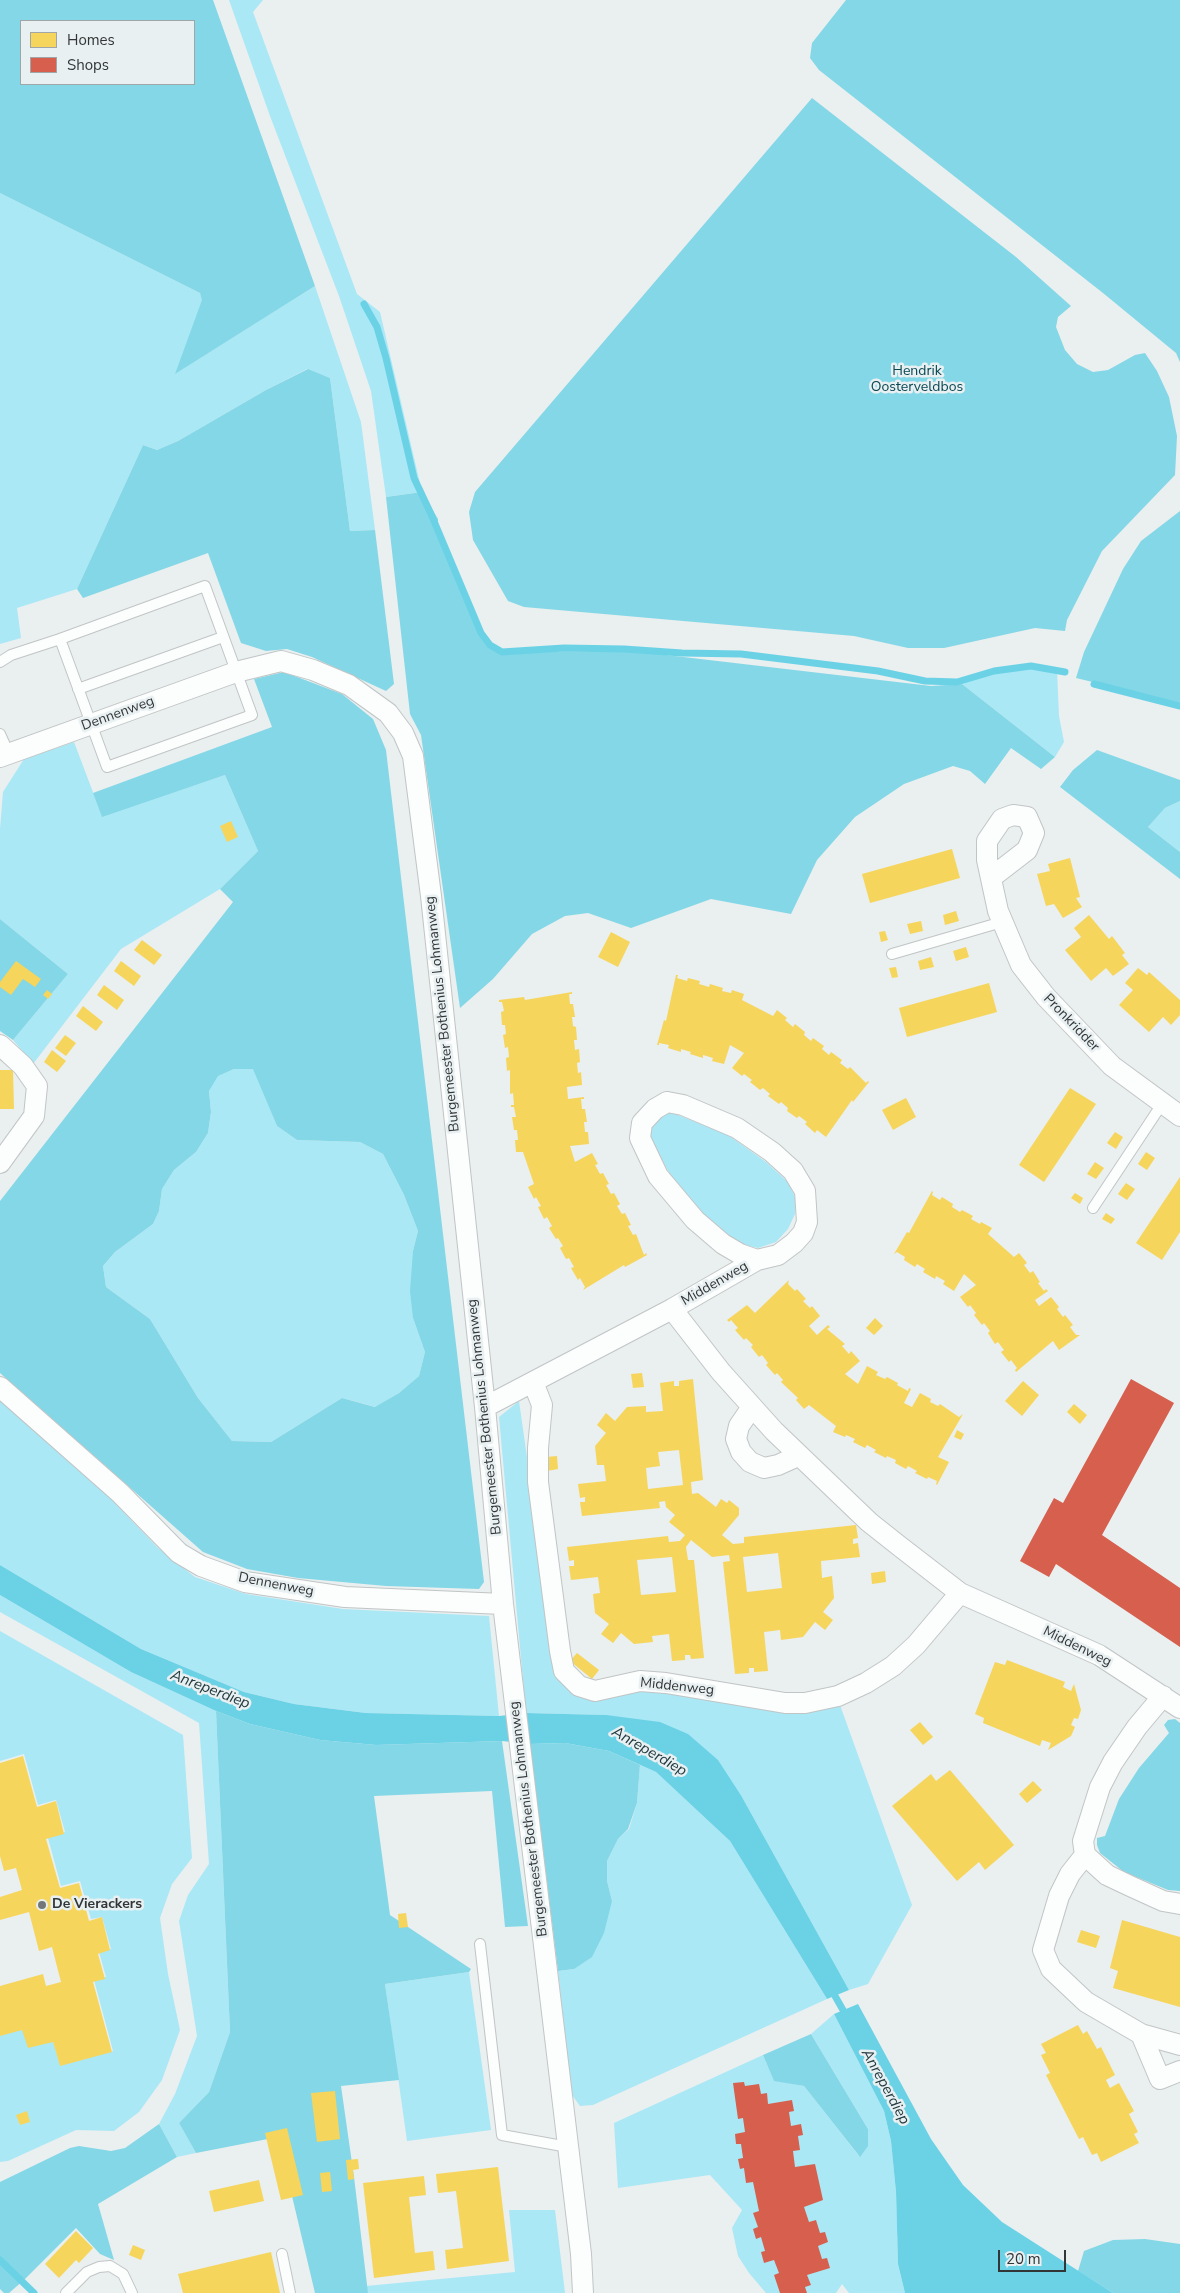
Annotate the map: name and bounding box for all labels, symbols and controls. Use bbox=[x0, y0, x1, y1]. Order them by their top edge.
legend bbox=[20, 20, 195, 85]
text: Homes bbox=[67, 30, 115, 50]
text: Shops bbox=[67, 55, 109, 75]
park label: Hendrik Oosterveldbos bbox=[871, 364, 963, 397]
street label: Dennenweg bbox=[79, 693, 157, 735]
street label: Burgemeester Bothenius Lohmanweg bbox=[422, 895, 464, 1133]
street label: Pronkridder bbox=[1039, 991, 1103, 1055]
street label: Middenweg bbox=[679, 1258, 751, 1310]
street label: Burgemeester Bothenius Lohmanweg bbox=[464, 1298, 506, 1536]
street label: Dennenweg bbox=[237, 1569, 315, 1601]
street label: Middenweg bbox=[1040, 1623, 1114, 1671]
water label: Anreperdiep bbox=[168, 1667, 252, 1713]
street label: Middenweg bbox=[639, 1675, 715, 1699]
street label: Burgemeester Bothenius Lohmanweg bbox=[506, 1700, 552, 1938]
water label: Anreperdiep bbox=[608, 1723, 690, 1781]
place label: De Vierackers bbox=[52, 1897, 142, 1913]
marker: De Vierackers bbox=[36, 1899, 48, 1911]
water label: Anreperdiep bbox=[857, 2046, 913, 2128]
scale bar bbox=[1000, 2240, 1068, 2272]
text: 20 m bbox=[1006, 2249, 1041, 2269]

